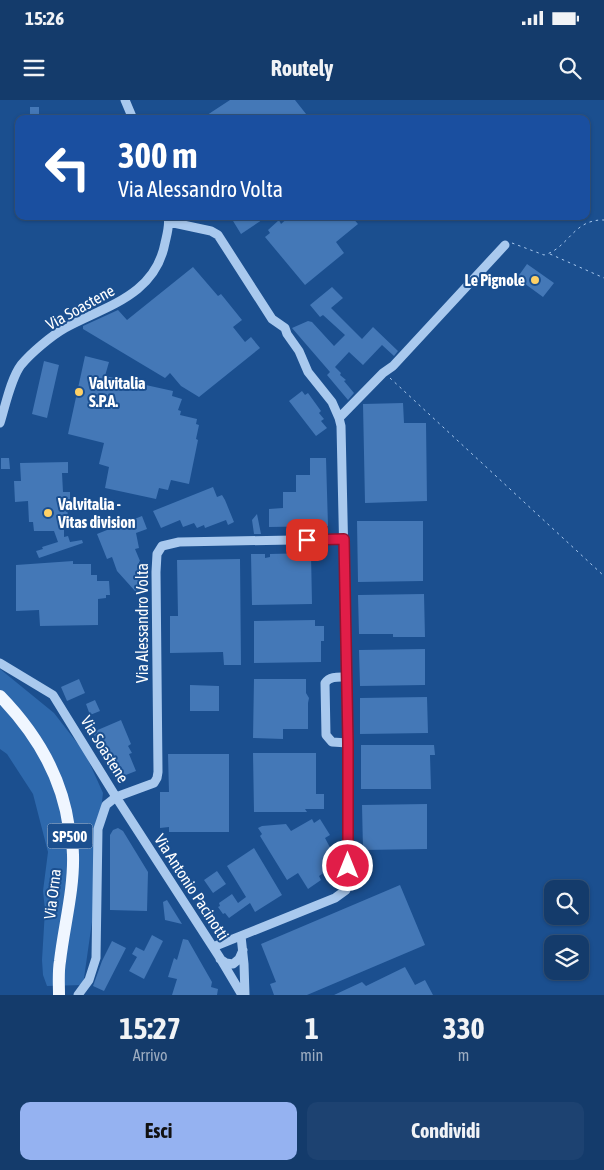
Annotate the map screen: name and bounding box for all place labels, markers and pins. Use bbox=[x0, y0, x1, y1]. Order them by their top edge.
place label: Le Pignole bbox=[464, 271, 525, 289]
marker: Le Pignole bbox=[529, 274, 541, 286]
place label: Valvitalia S.P.A. bbox=[88, 374, 146, 410]
marker: Valvitalia S.P.A. bbox=[73, 386, 85, 398]
place label: Valvitalia - Vitas division bbox=[57, 495, 136, 531]
marker: Valvitalia - Vitas division bbox=[42, 507, 54, 519]
pin bbox=[286, 519, 328, 561]

